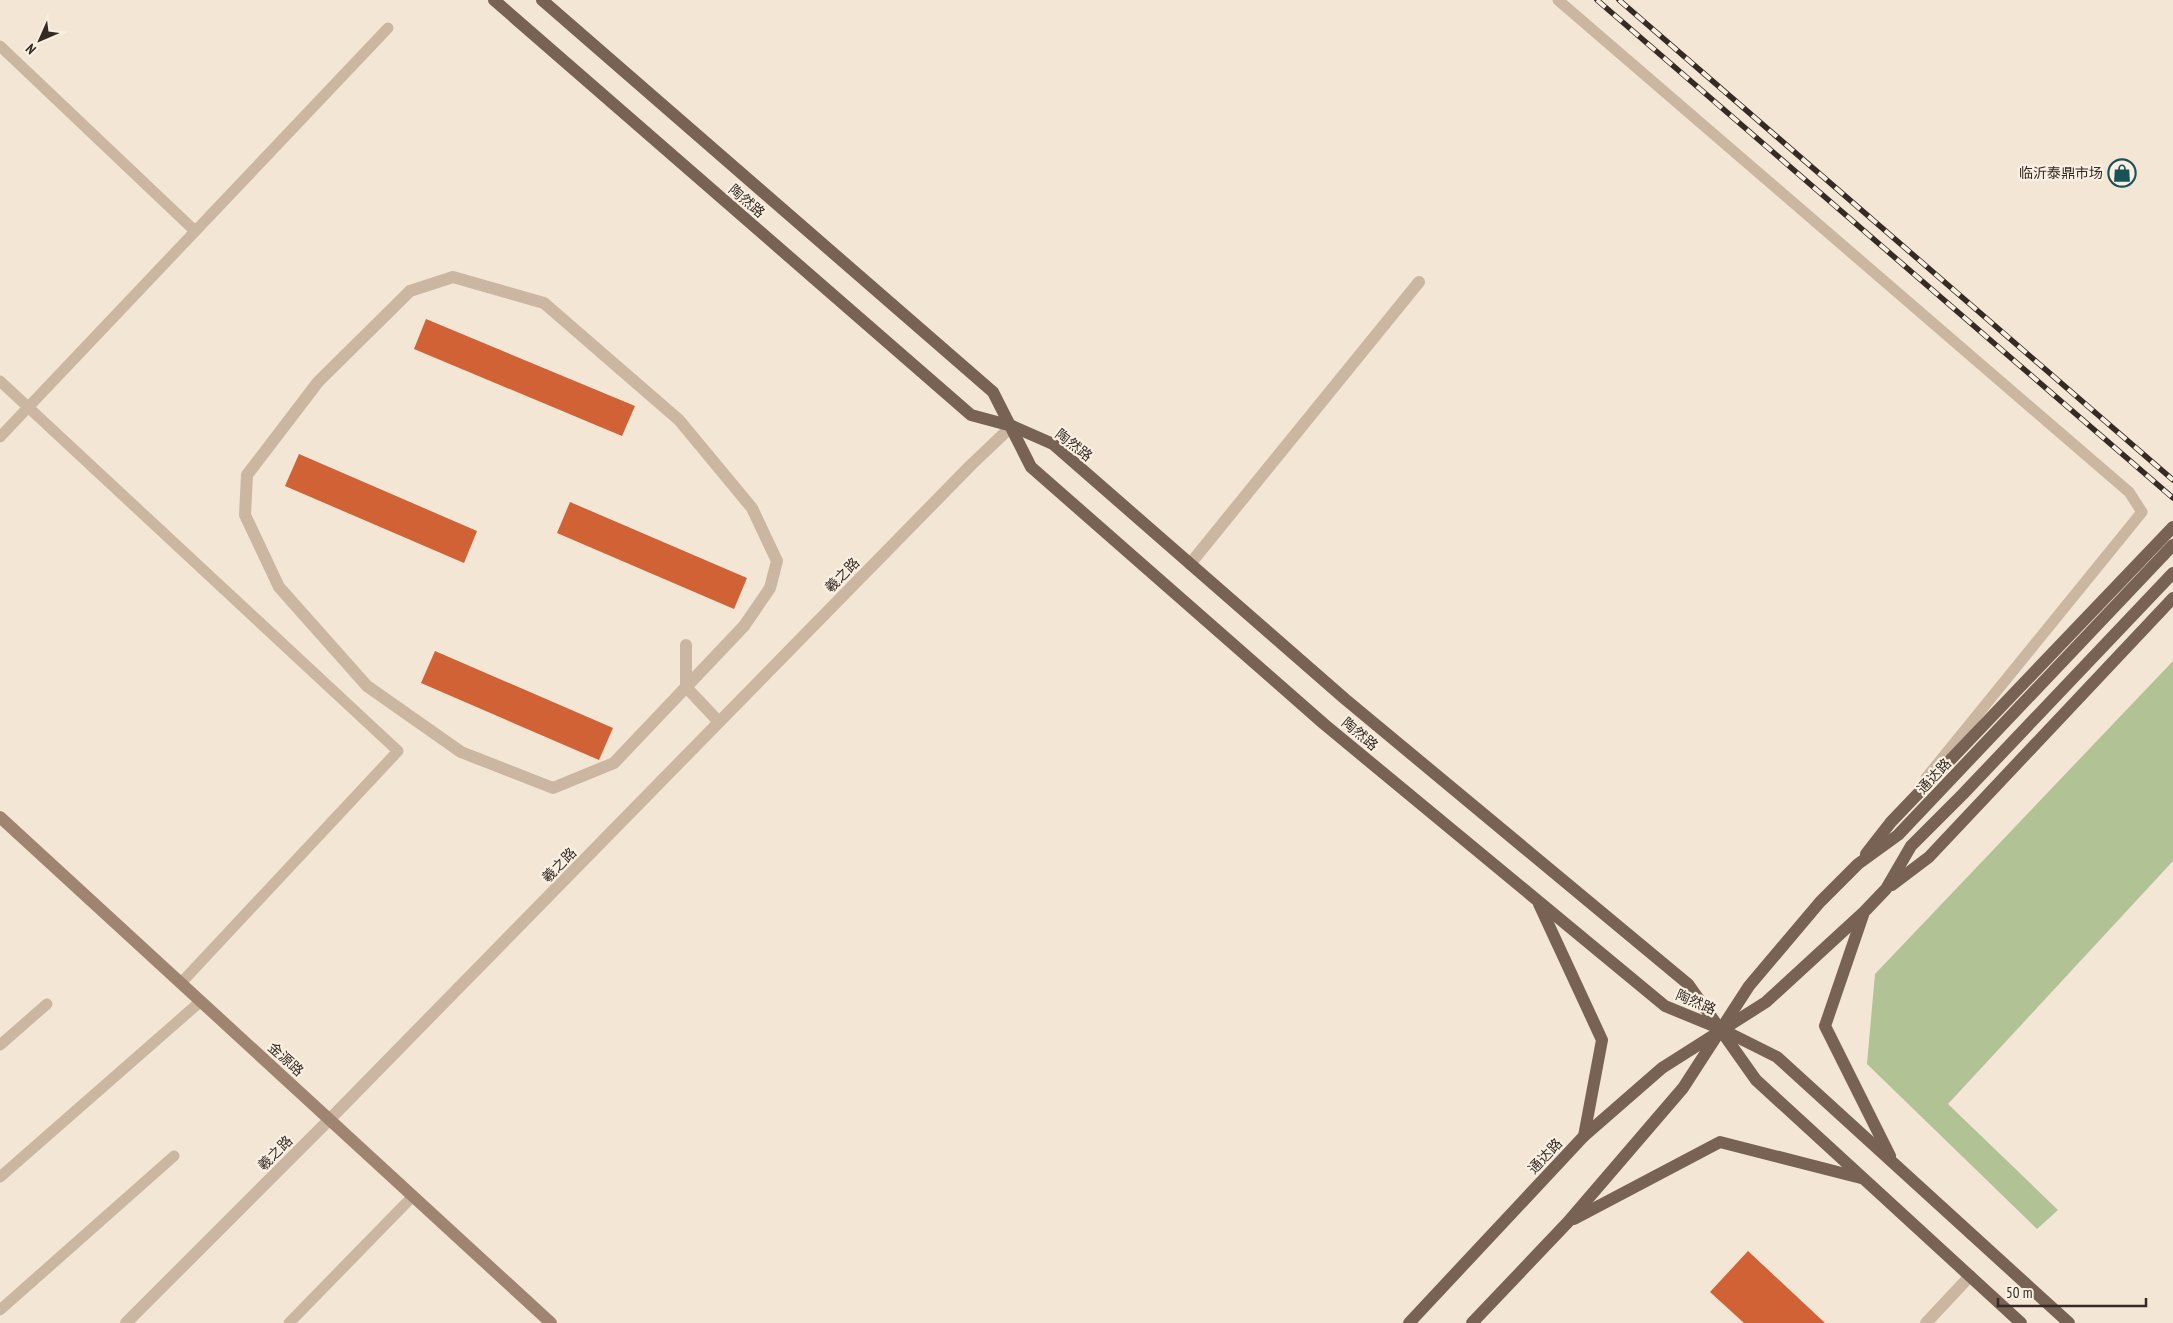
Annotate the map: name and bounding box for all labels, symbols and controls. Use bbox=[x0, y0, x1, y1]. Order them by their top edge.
north arrow bbox=[15, 15, 65, 65]
text: N bbox=[22, 40, 40, 58]
shop icon: 临沂泰鼎市场 bbox=[2107, 158, 2137, 188]
place label: 临沂泰鼎市场 bbox=[2019, 164, 2103, 182]
street label: 陶然路 bbox=[725, 180, 769, 222]
street label: 陶然路 bbox=[1052, 425, 1096, 465]
street label: 羲之路 bbox=[821, 554, 863, 596]
street label: 陶然路 bbox=[1338, 714, 1382, 754]
street label: 通达路 bbox=[1913, 755, 1955, 797]
street label: 羲之路 bbox=[538, 844, 580, 886]
street label: 陶然路 bbox=[1673, 986, 1719, 1018]
street label: 金源路 bbox=[264, 1038, 308, 1080]
street label: 羲之路 bbox=[254, 1132, 296, 1174]
street label: 通达路 bbox=[1524, 1135, 1566, 1177]
scale bar bbox=[1998, 1276, 2146, 1308]
text: 50 m bbox=[2006, 1283, 2032, 1302]

